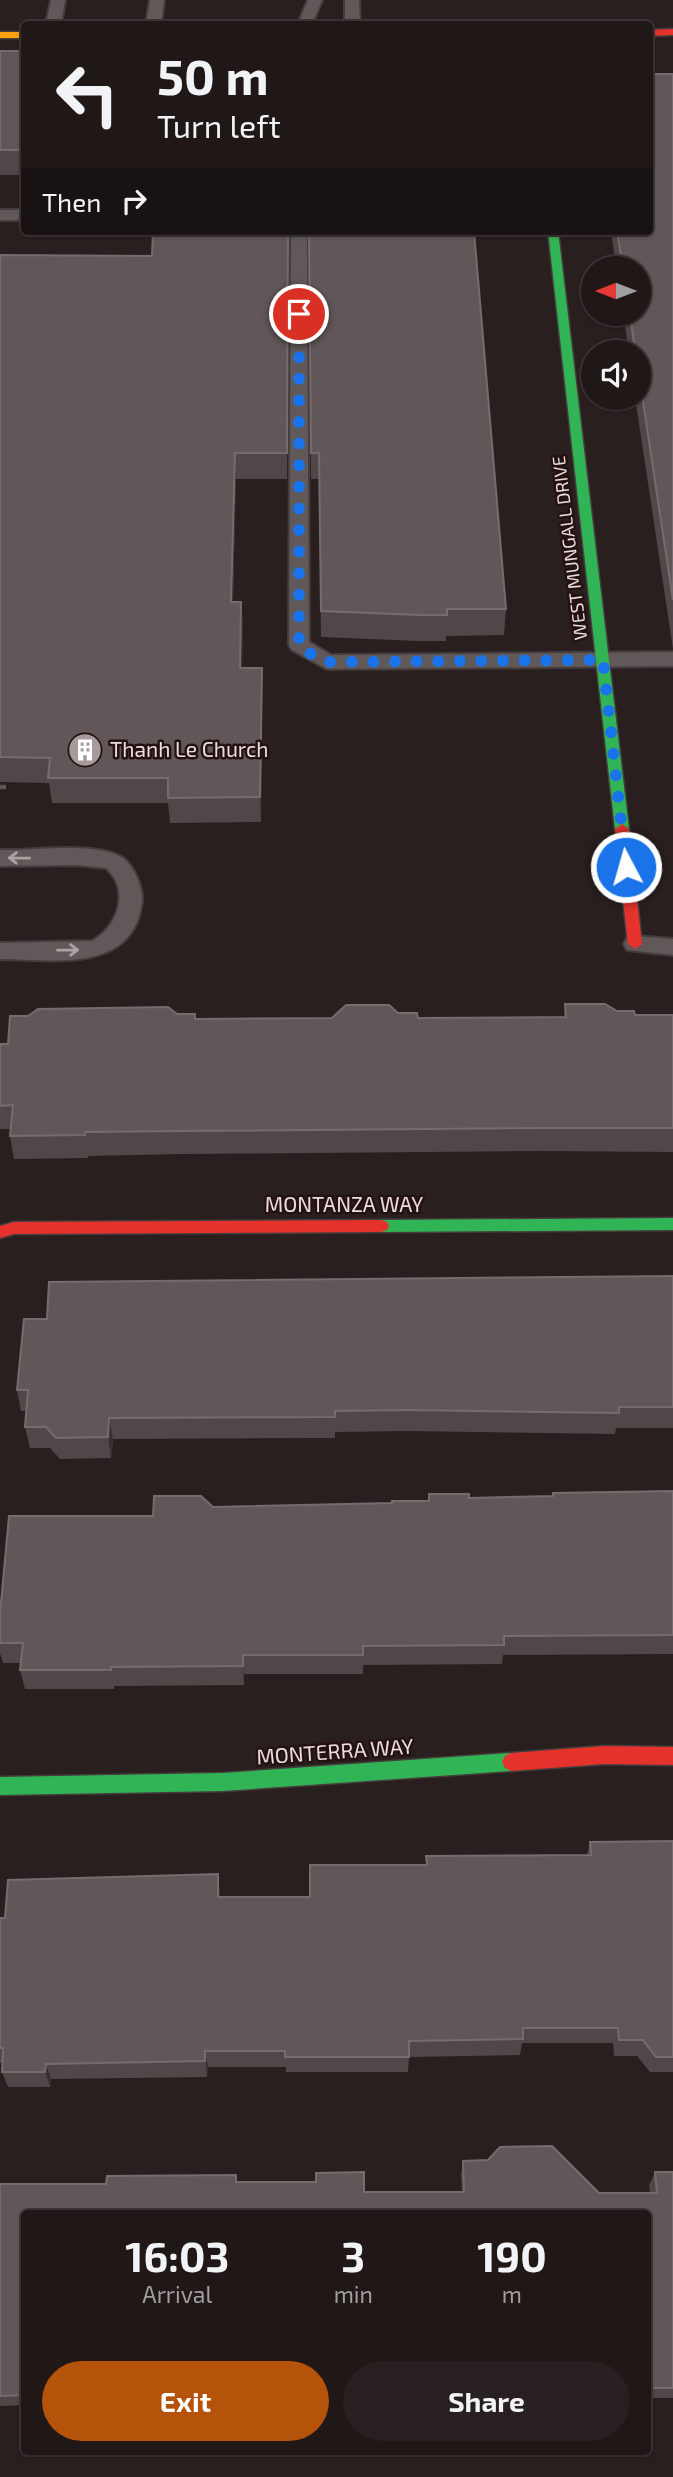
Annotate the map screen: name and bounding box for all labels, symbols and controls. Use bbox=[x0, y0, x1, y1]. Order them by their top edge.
text: 50 m bbox=[157, 46, 269, 105]
icon: left bbox=[42, 49, 133, 140]
text: Turn left bbox=[157, 106, 281, 144]
icon: right bbox=[115, 182, 153, 220]
text: Then bbox=[42, 186, 101, 217]
north arrow bbox=[581, 256, 651, 326]
map controls bbox=[581, 256, 651, 410]
pin bbox=[269, 284, 329, 344]
icon: arrive bbox=[280, 295, 318, 333]
button: sound bbox=[581, 340, 651, 410]
street label: WEST MUNGALL DRIVE bbox=[547, 455, 591, 641]
building icon: Thanh Le Church bbox=[66, 731, 104, 769]
place label: Thanh Le Church bbox=[110, 736, 269, 761]
position arrow bbox=[589, 830, 663, 904]
one-way arrow bbox=[8, 852, 31, 865]
one-way arrow bbox=[56, 943, 79, 957]
street label: MONTANZA WAY bbox=[265, 1191, 423, 1216]
street label: MONTERRA WAY bbox=[255, 1733, 414, 1768]
text: 16:03 bbox=[125, 2230, 229, 2280]
text: 3 bbox=[341, 2230, 365, 2280]
text: 190 bbox=[477, 2230, 547, 2280]
text: Arrival bbox=[142, 2280, 212, 2308]
text: min bbox=[334, 2280, 373, 2308]
text: m bbox=[502, 2280, 522, 2308]
button: Exit bbox=[42, 2361, 329, 2441]
button: Share bbox=[343, 2361, 630, 2441]

